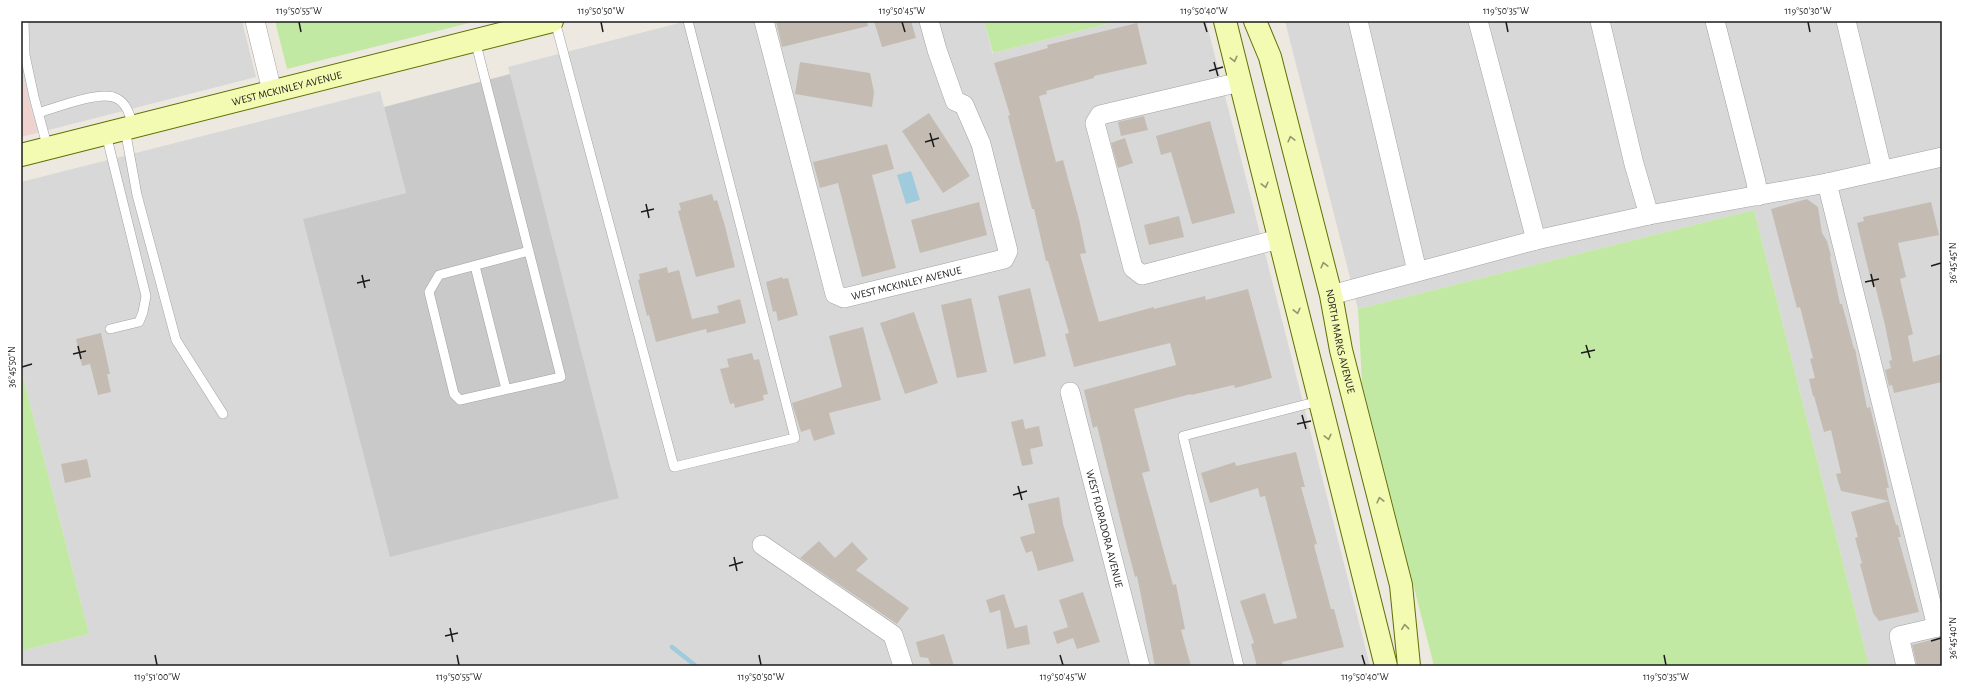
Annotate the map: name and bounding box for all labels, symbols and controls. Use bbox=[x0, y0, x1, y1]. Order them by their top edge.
text: 119°50'55"W bbox=[276, 6, 322, 16]
text: 119°50'50"W bbox=[578, 6, 625, 16]
text: 119°50'45"W bbox=[879, 6, 925, 16]
text: 119°50'40"W bbox=[1180, 6, 1228, 16]
text: 119°50'35"W bbox=[1483, 6, 1529, 16]
text: 119°50'30"W bbox=[1785, 6, 1832, 16]
one-way arrow bbox=[1229, 55, 1238, 62]
street label: WEST MCKINLEY AVENUE bbox=[230, 69, 344, 107]
one-way arrow bbox=[1287, 136, 1296, 143]
one-way arrow bbox=[1261, 182, 1269, 188]
text: 36°45'45"N bbox=[1948, 242, 1958, 284]
one-way arrow bbox=[1320, 262, 1328, 268]
street label: WEST MCKINLEY AVENUE bbox=[850, 264, 963, 302]
street label: NORTH MARKS AVENUE bbox=[1324, 288, 1358, 395]
one-way arrow bbox=[1292, 308, 1300, 314]
text: 36°45'50"N bbox=[7, 346, 17, 388]
one-way arrow bbox=[1324, 434, 1332, 441]
street label: WEST FLORADORA AVENUE bbox=[1085, 468, 1125, 590]
one-way arrow bbox=[1376, 497, 1384, 503]
text: 36°45'40"N bbox=[1948, 617, 1958, 659]
one-way arrow bbox=[1401, 624, 1410, 630]
text: 119°51'00"W bbox=[134, 672, 180, 682]
text: 119°50'55"W bbox=[436, 672, 482, 682]
text: 119°50'50"W bbox=[738, 672, 785, 682]
text: 119°50'45"W bbox=[1040, 672, 1086, 682]
text: 119°50'40"W bbox=[1341, 672, 1389, 682]
text: 119°50'35"W bbox=[1643, 672, 1689, 682]

